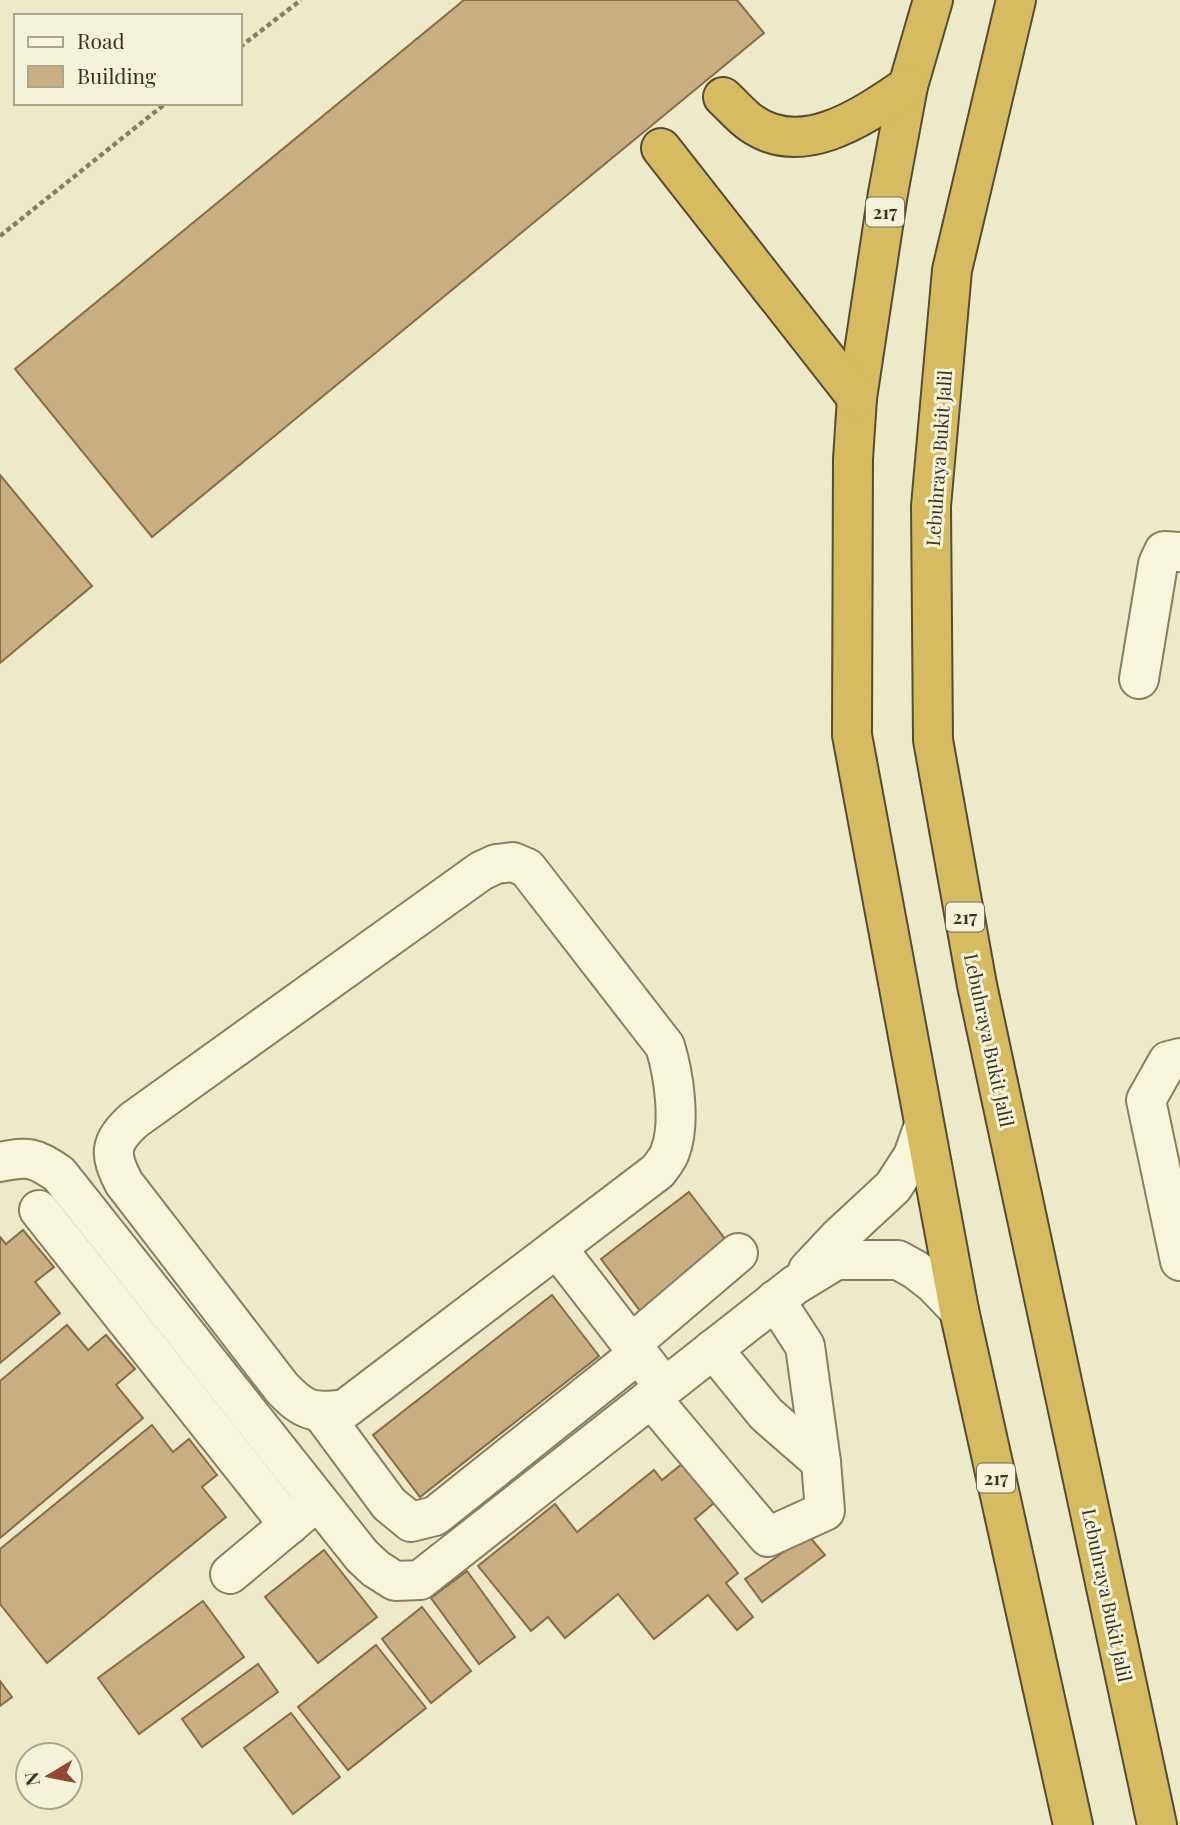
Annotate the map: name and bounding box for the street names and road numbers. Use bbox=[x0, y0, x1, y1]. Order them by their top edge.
road number: 217 bbox=[866, 197, 904, 226]
street label: Lebuhraya Bukit Jalil bbox=[919, 368, 957, 547]
road number: 217 bbox=[946, 902, 984, 932]
street label: Lebuhraya Bukit Jalil bbox=[959, 951, 1021, 1130]
road number: 217 bbox=[977, 1464, 1015, 1492]
street label: Lebuhraya Bukit Jalil bbox=[1077, 1506, 1139, 1685]

